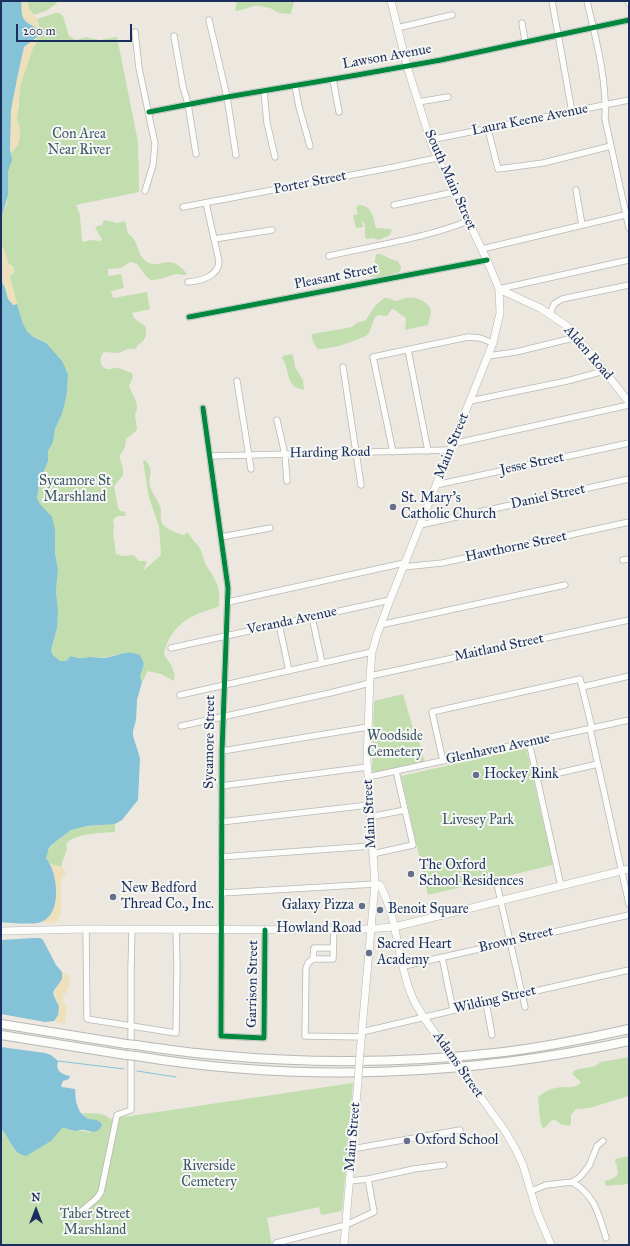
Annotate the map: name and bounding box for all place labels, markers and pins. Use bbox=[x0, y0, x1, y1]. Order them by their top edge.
place label: St. Mary's Catholic Church bbox=[401, 491, 496, 524]
marker: St. Mary's Catholic Church bbox=[388, 502, 398, 512]
place label: Hockey Rink bbox=[484, 767, 558, 783]
marker: Hockey Rink bbox=[471, 770, 481, 780]
place label: The Oxford School Residences bbox=[419, 858, 524, 890]
marker: The Oxford School Residences bbox=[406, 869, 416, 879]
place label: New Bedford Thread Co., Inc. bbox=[121, 881, 214, 914]
marker: New Bedford Thread Co., Inc. bbox=[108, 892, 118, 902]
place label: Galaxy Pizza bbox=[282, 898, 354, 914]
marker: Galaxy Pizza bbox=[357, 901, 367, 911]
place label: Benoit Square bbox=[388, 902, 469, 918]
marker: Benoit Square bbox=[375, 905, 385, 915]
place label: Sacred Heart Academy bbox=[377, 937, 452, 970]
marker: Sacred Heart Academy bbox=[364, 948, 374, 958]
place label: Oxford School bbox=[415, 1133, 499, 1149]
marker: Oxford School bbox=[402, 1136, 412, 1146]

